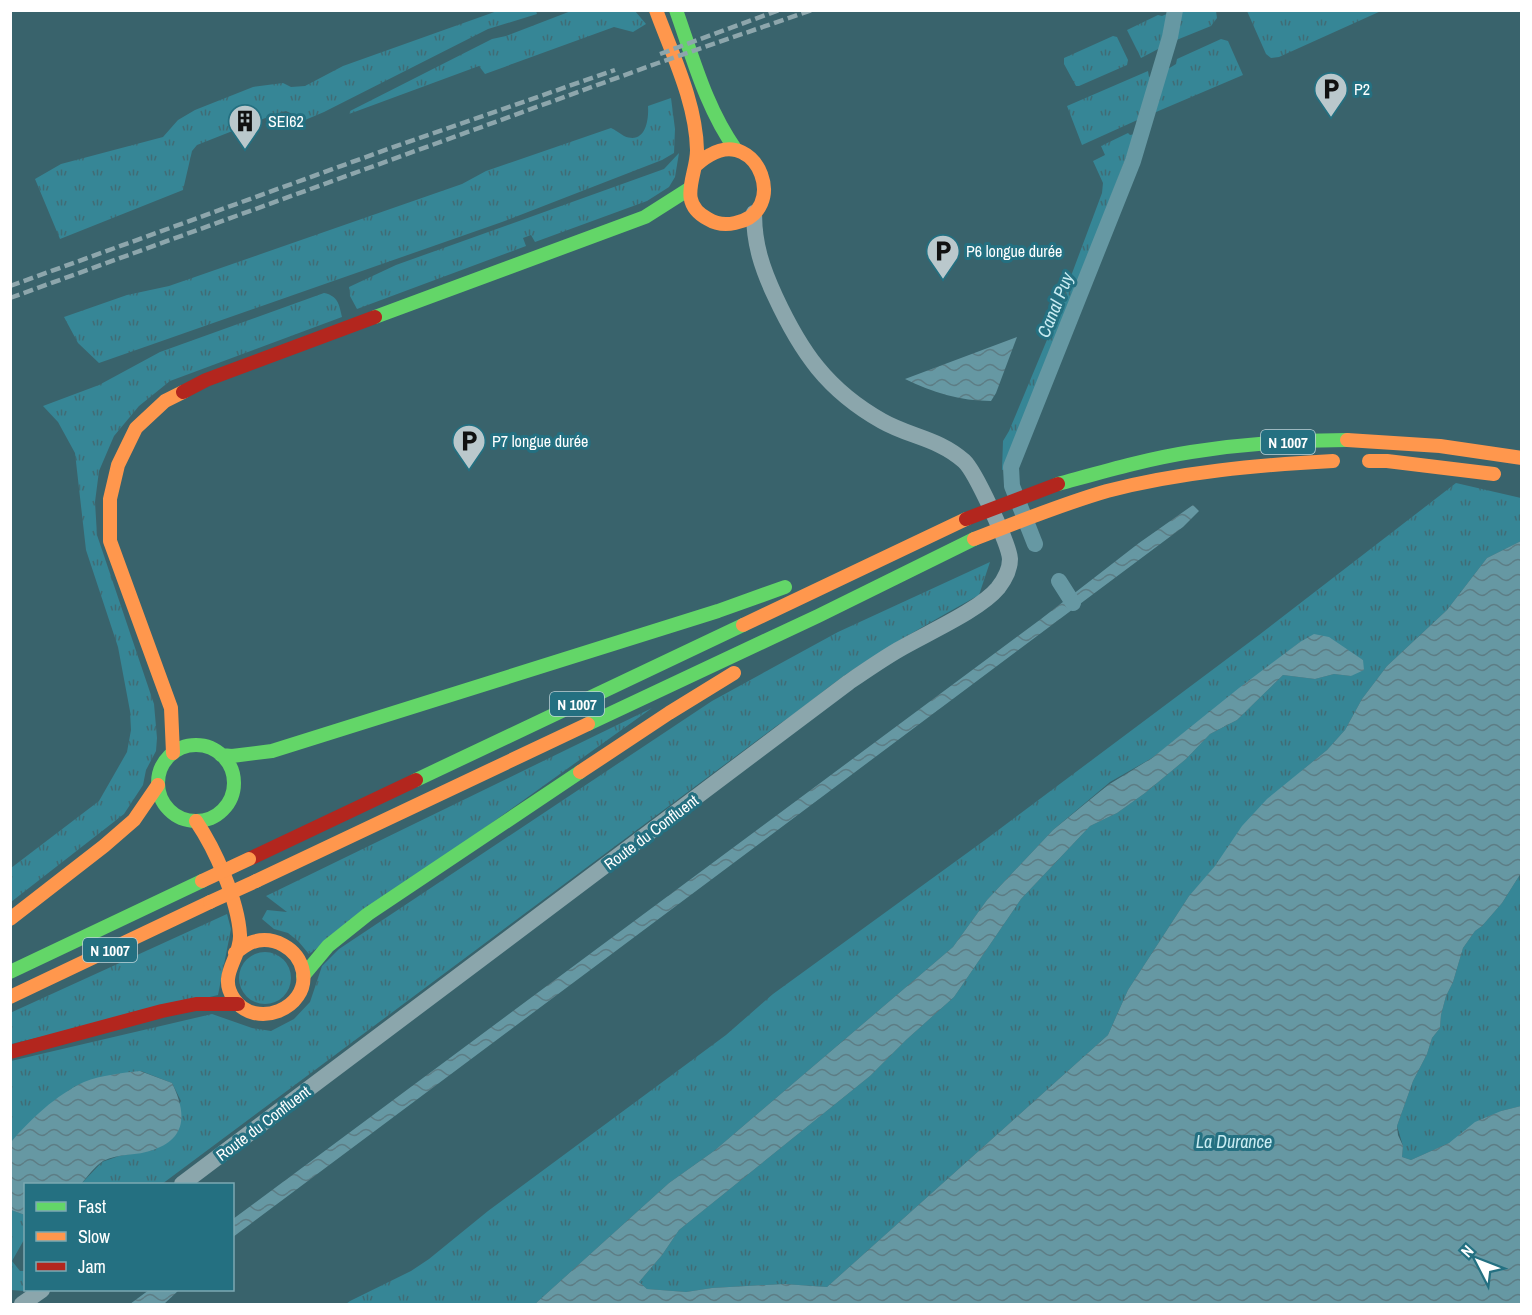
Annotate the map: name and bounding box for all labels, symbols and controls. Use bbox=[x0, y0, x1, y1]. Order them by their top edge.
parking icon: P2 bbox=[1313, 71, 1349, 118]
place label: P2 bbox=[1354, 78, 1370, 100]
building icon: SEI62 bbox=[227, 103, 263, 150]
place label: SEI62 bbox=[268, 110, 304, 132]
parking icon: P6 longue durée bbox=[925, 233, 961, 280]
place label: P6 longue durée bbox=[966, 240, 1062, 262]
water label: Canal Puy bbox=[1031, 267, 1080, 341]
parking icon: P7 longue durée bbox=[451, 423, 487, 470]
place label: P7 longue durée bbox=[492, 430, 588, 452]
road number: N 1007 bbox=[1261, 430, 1315, 454]
road number: N 1007 bbox=[550, 692, 604, 716]
street label: Route du Confluent bbox=[599, 789, 703, 875]
road number: N 1007 bbox=[83, 938, 137, 962]
street label: Route du Confluent bbox=[211, 1080, 315, 1166]
water label: La Durance bbox=[1196, 1129, 1272, 1154]
legend bbox=[24, 1183, 234, 1291]
text: Fast bbox=[78, 1194, 106, 1219]
text: Slow bbox=[78, 1224, 110, 1249]
north arrow bbox=[1448, 1231, 1508, 1291]
text: N bbox=[1456, 1240, 1478, 1262]
text: Jam bbox=[78, 1254, 106, 1279]

